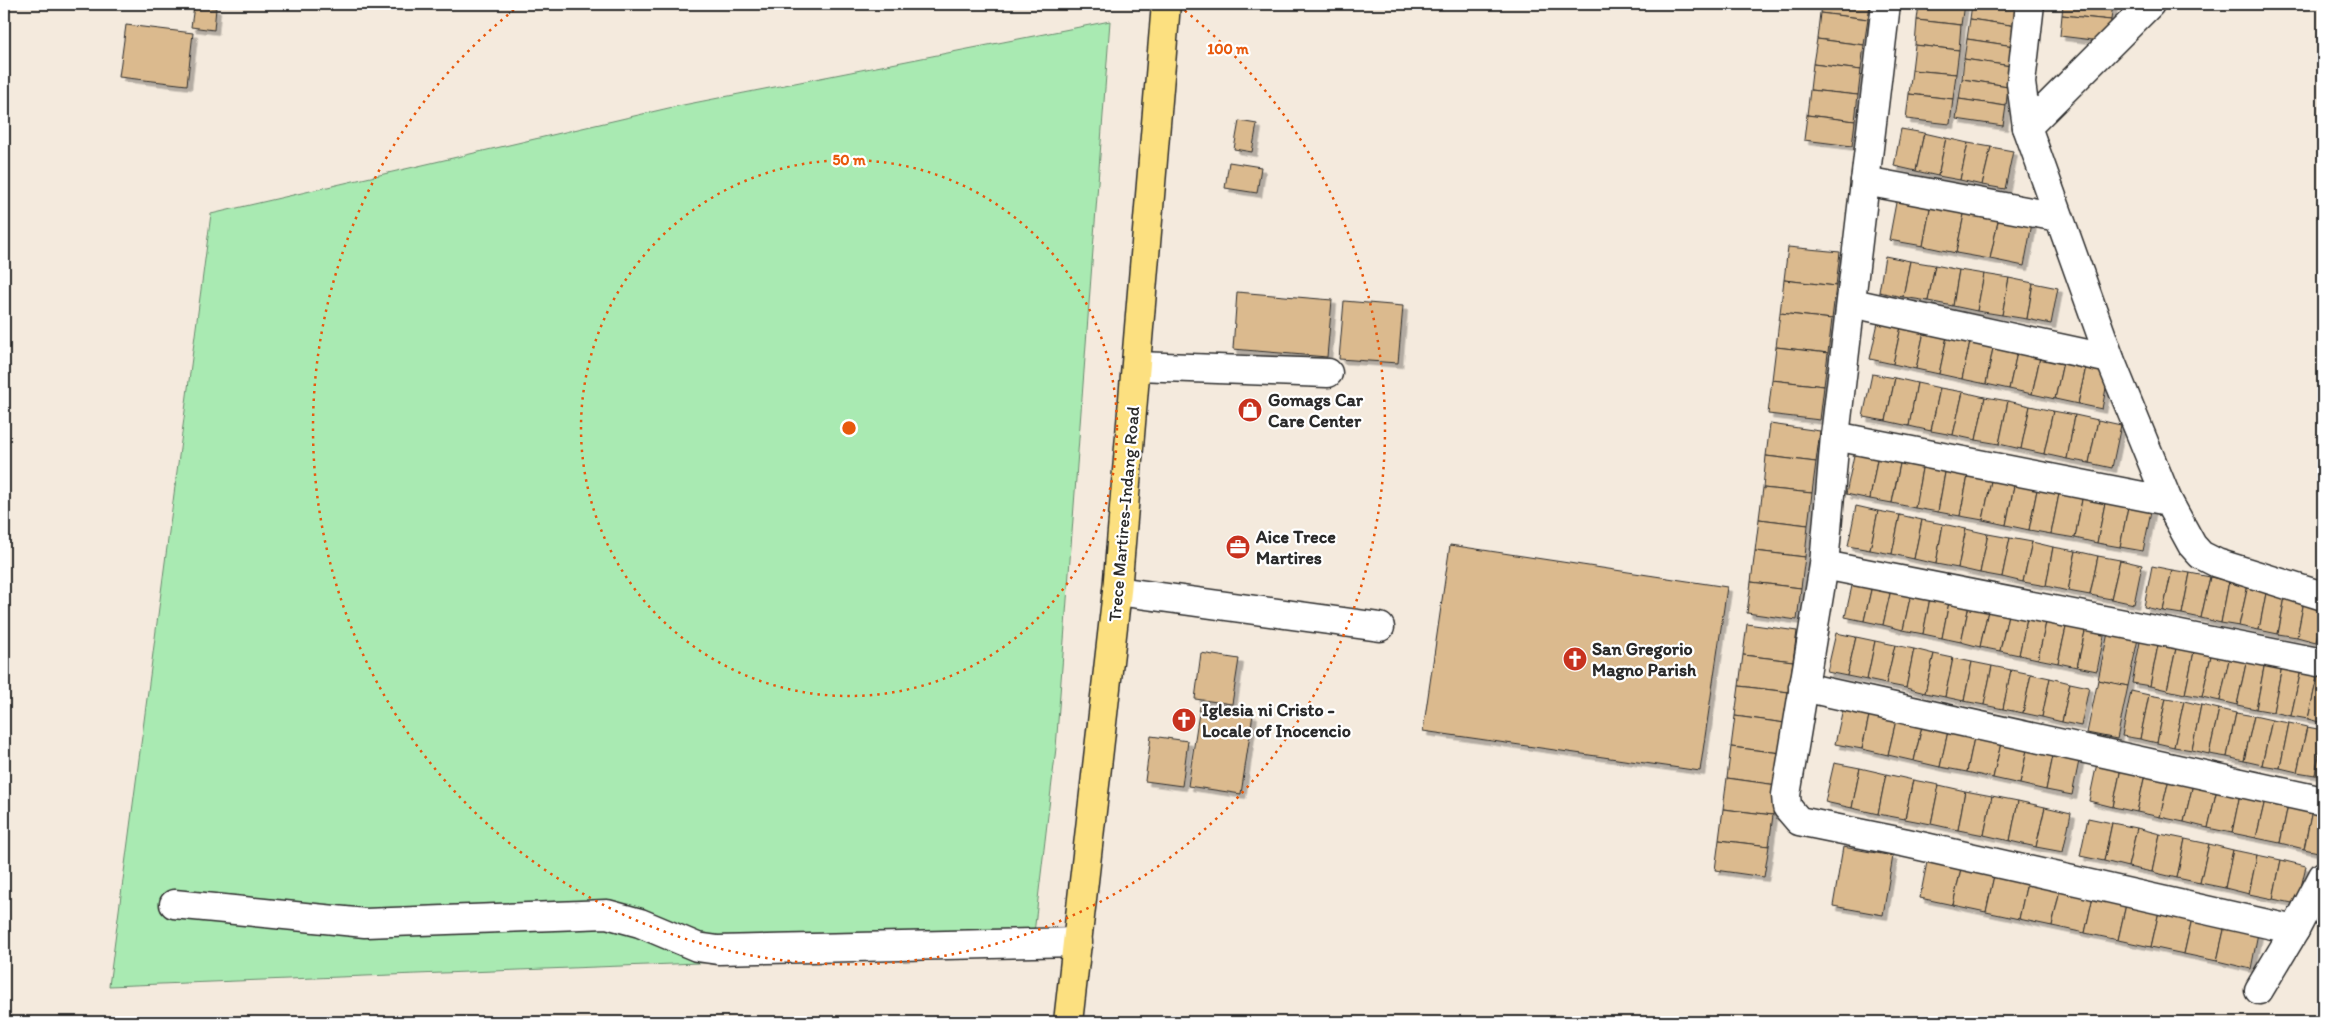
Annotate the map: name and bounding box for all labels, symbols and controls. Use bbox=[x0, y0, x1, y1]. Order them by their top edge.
text: 100 m bbox=[1207, 40, 1249, 58]
text: 50 m bbox=[832, 151, 866, 169]
place label: Gomags Car Care Center bbox=[1268, 389, 1364, 432]
shop icon: Gomags Car Care Center bbox=[1237, 397, 1263, 423]
street label: Trece Martires-Indang Road bbox=[1104, 405, 1144, 623]
centre of rings bbox=[840, 419, 858, 437]
place label: Aice Trece Martires bbox=[1255, 526, 1336, 569]
office icon: Aice Trece Martires bbox=[1225, 534, 1251, 560]
place label: San Gregorio Magno Parish bbox=[1592, 638, 1697, 681]
church icon: San Gregorio Magno Parish bbox=[1562, 646, 1588, 672]
place label: Iglesia ni Cristo - Locale of Inocencio bbox=[1202, 699, 1351, 742]
church icon: Iglesia ni Cristo - Locale of Inocencio bbox=[1171, 707, 1197, 733]

